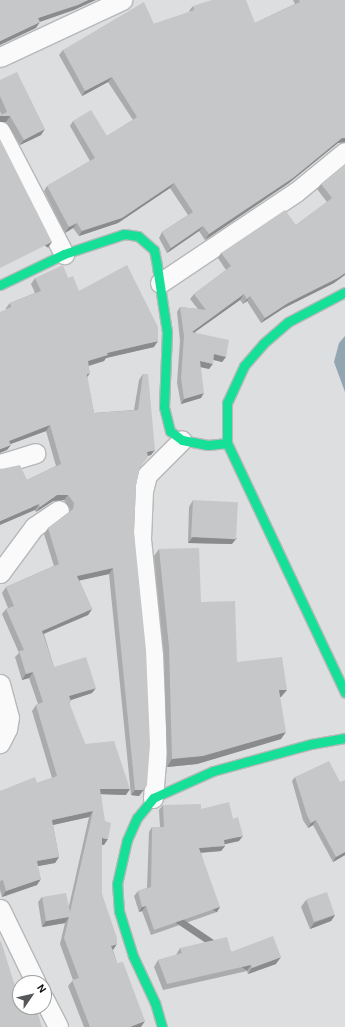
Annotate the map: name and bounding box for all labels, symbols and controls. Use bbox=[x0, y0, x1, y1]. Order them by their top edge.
north arrow bbox=[12, 975, 52, 1015]
text: N bbox=[34, 982, 49, 995]

